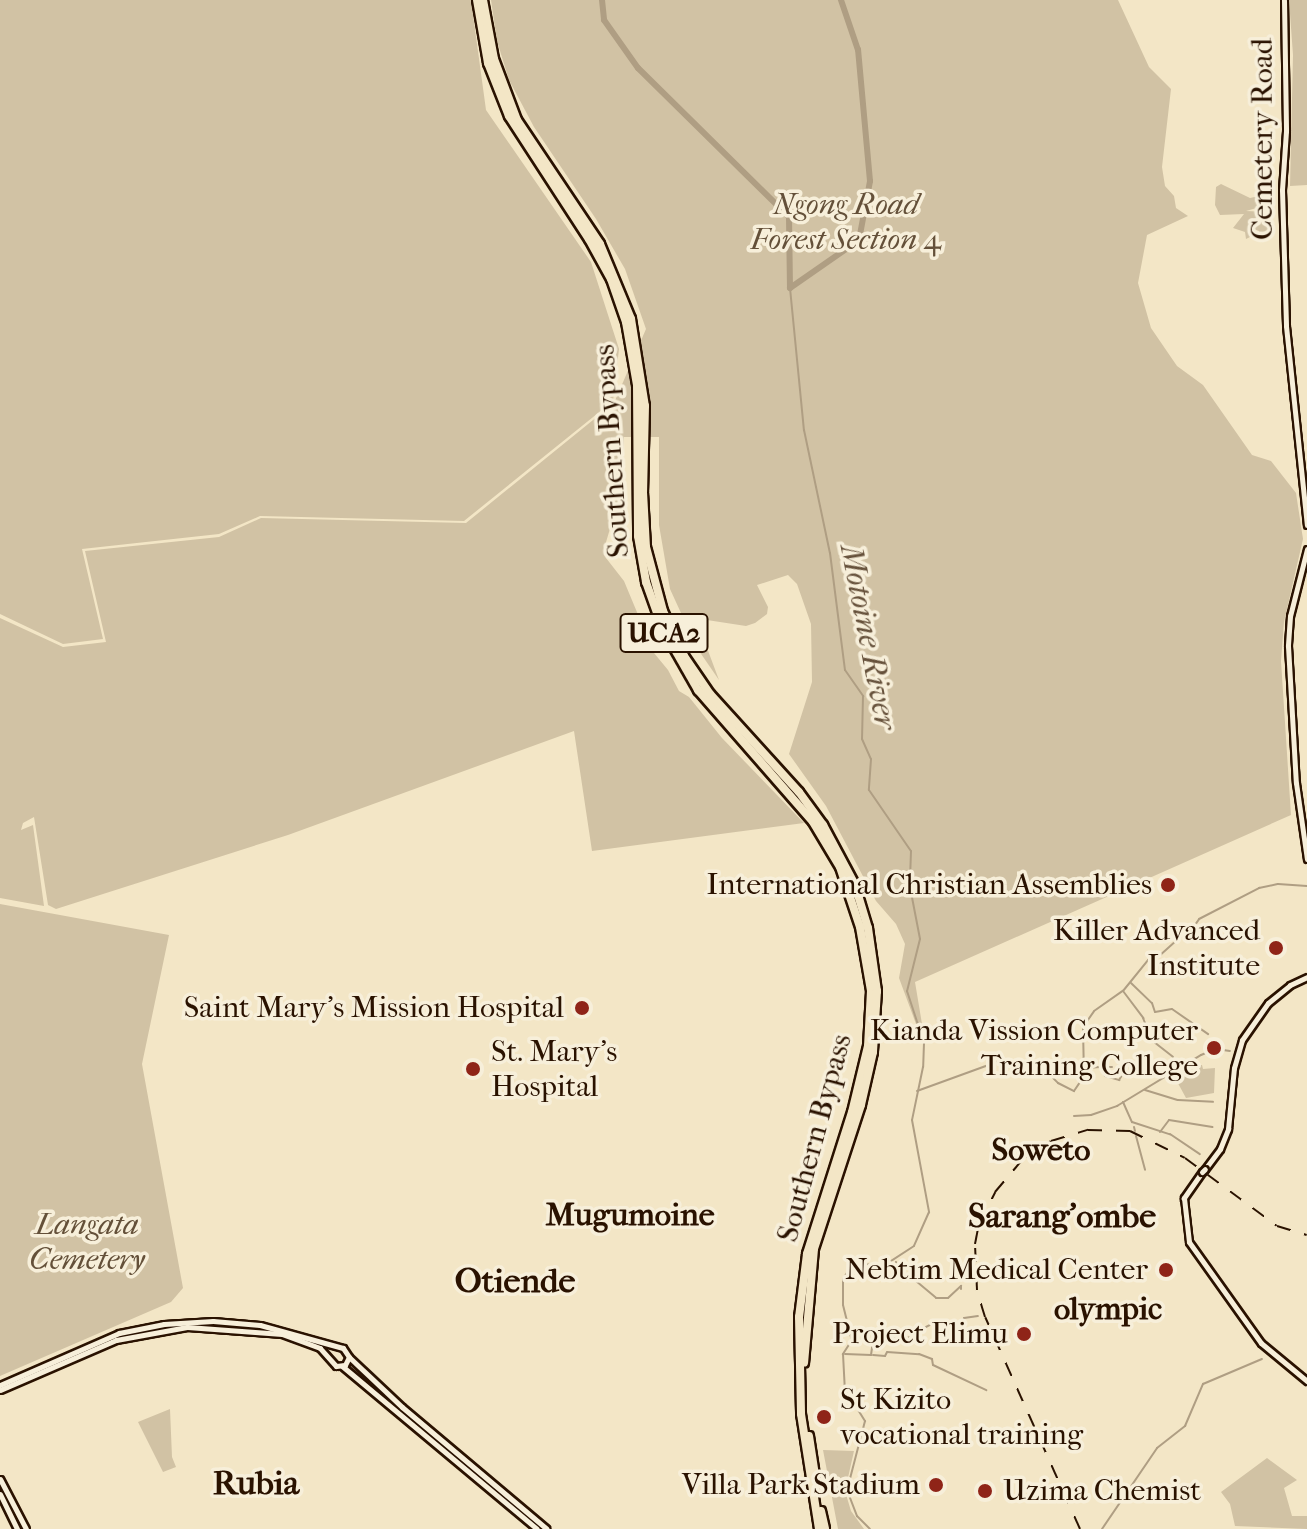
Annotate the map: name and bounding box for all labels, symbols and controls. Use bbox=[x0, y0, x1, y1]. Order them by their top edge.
street label: Cemetery Road bbox=[1245, 38, 1281, 240]
park label: Ngong Road Forest Section 4 bbox=[751, 187, 941, 258]
street label: Southern Bypass bbox=[587, 343, 637, 559]
water label: Motoine River bbox=[831, 541, 905, 733]
road number: UCA2 bbox=[618, 609, 710, 657]
place label: International Christian Assemblies bbox=[707, 867, 1152, 903]
marker: International Christian Assemblies bbox=[1159, 876, 1177, 894]
place label: Killer Advanced Institute bbox=[1053, 913, 1260, 984]
marker: Killer Advanced Institute bbox=[1267, 939, 1285, 957]
place label: Saint Mary's Mission Hospital bbox=[184, 990, 564, 1026]
marker: Saint Mary's Mission Hospital bbox=[571, 997, 593, 1019]
place label: Kianda Vission Computer Training College bbox=[870, 1013, 1198, 1084]
street label: Southern Bypass bbox=[770, 1030, 860, 1246]
place label: St. Mary's Hospital bbox=[491, 1034, 617, 1104]
marker: Kianda Vission Computer Training College bbox=[1205, 1039, 1223, 1057]
marker: St. Mary's Hospital bbox=[462, 1058, 484, 1080]
district label: Soweto bbox=[992, 1131, 1090, 1169]
district label: Mugumoine bbox=[546, 1196, 714, 1234]
district label: Sarang'ombe bbox=[968, 1197, 1156, 1237]
park label: Langata Cemetery bbox=[29, 1207, 145, 1278]
place label: Nebtim Medical Center bbox=[845, 1252, 1148, 1288]
marker: Nebtim Medical Center bbox=[1155, 1259, 1177, 1281]
district label: Otiende bbox=[455, 1262, 575, 1302]
district label: olympic bbox=[1054, 1290, 1162, 1328]
place label: Project Elimu bbox=[832, 1316, 1008, 1352]
marker: Project Elimu bbox=[1015, 1325, 1033, 1343]
place label: St Kizito vocational training bbox=[840, 1382, 1083, 1452]
marker: St Kizito vocational training bbox=[815, 1408, 833, 1426]
district label: Rubia bbox=[213, 1464, 299, 1504]
place label: Villa Park Stadium bbox=[682, 1467, 920, 1503]
place label: Uzima Chemist bbox=[1003, 1473, 1201, 1509]
marker: Villa Park Stadium bbox=[927, 1476, 945, 1494]
marker: Uzima Chemist bbox=[974, 1480, 996, 1502]

